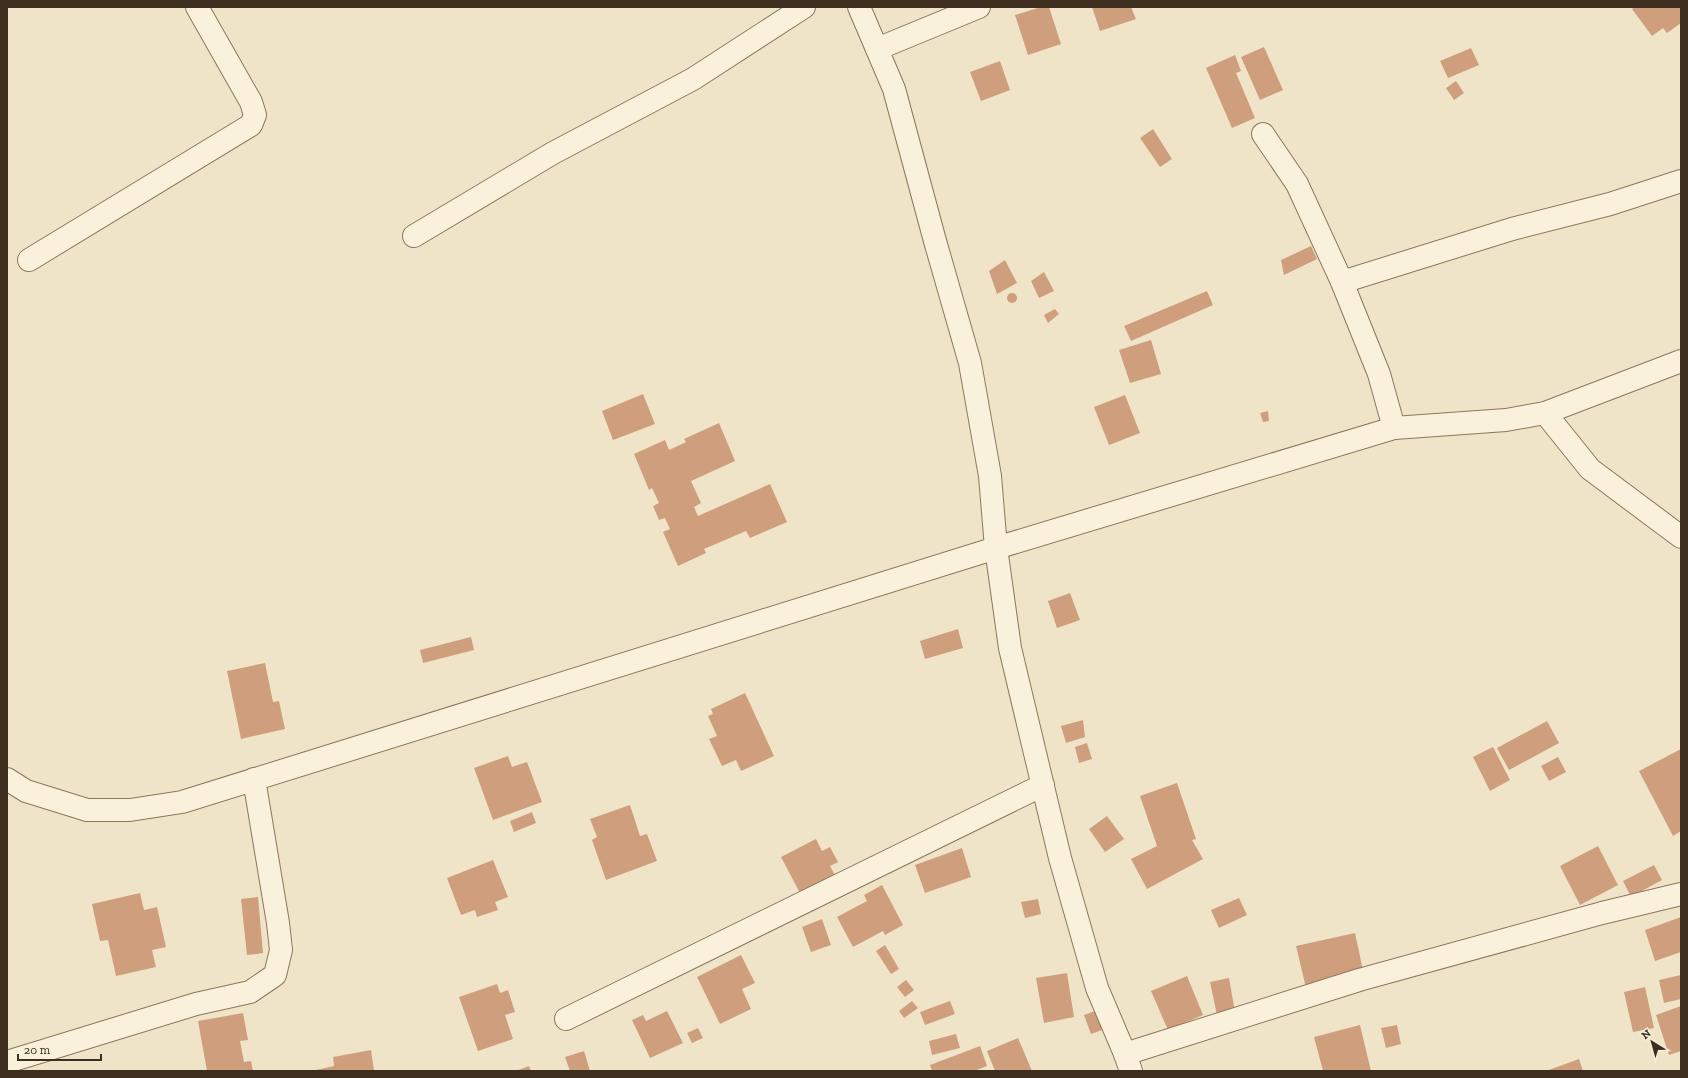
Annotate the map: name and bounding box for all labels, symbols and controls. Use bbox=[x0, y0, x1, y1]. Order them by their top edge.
north arrow bbox=[1632, 1022, 1672, 1062]
text: N bbox=[1639, 1026, 1654, 1042]
scale bar bbox=[18, 1036, 101, 1062]
text: 20 m bbox=[24, 1043, 51, 1057]

